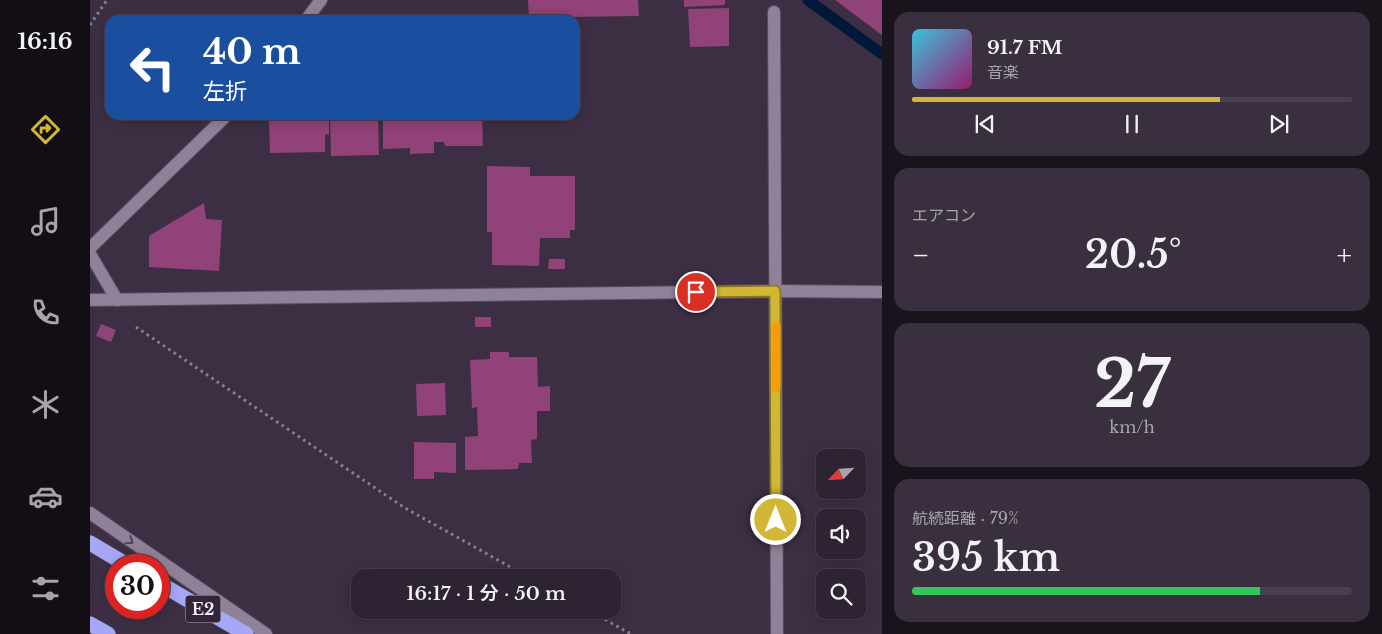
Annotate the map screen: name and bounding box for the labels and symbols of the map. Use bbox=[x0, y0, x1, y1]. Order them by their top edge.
pin bbox=[675, 271, 717, 313]
north arrow bbox=[816, 449, 866, 499]
position arrow bbox=[749, 493, 801, 545]
one-way arrow bbox=[124, 535, 134, 544]
speed limit sign: 30 bbox=[105, 554, 170, 619]
road number: E2 bbox=[186, 596, 220, 622]

